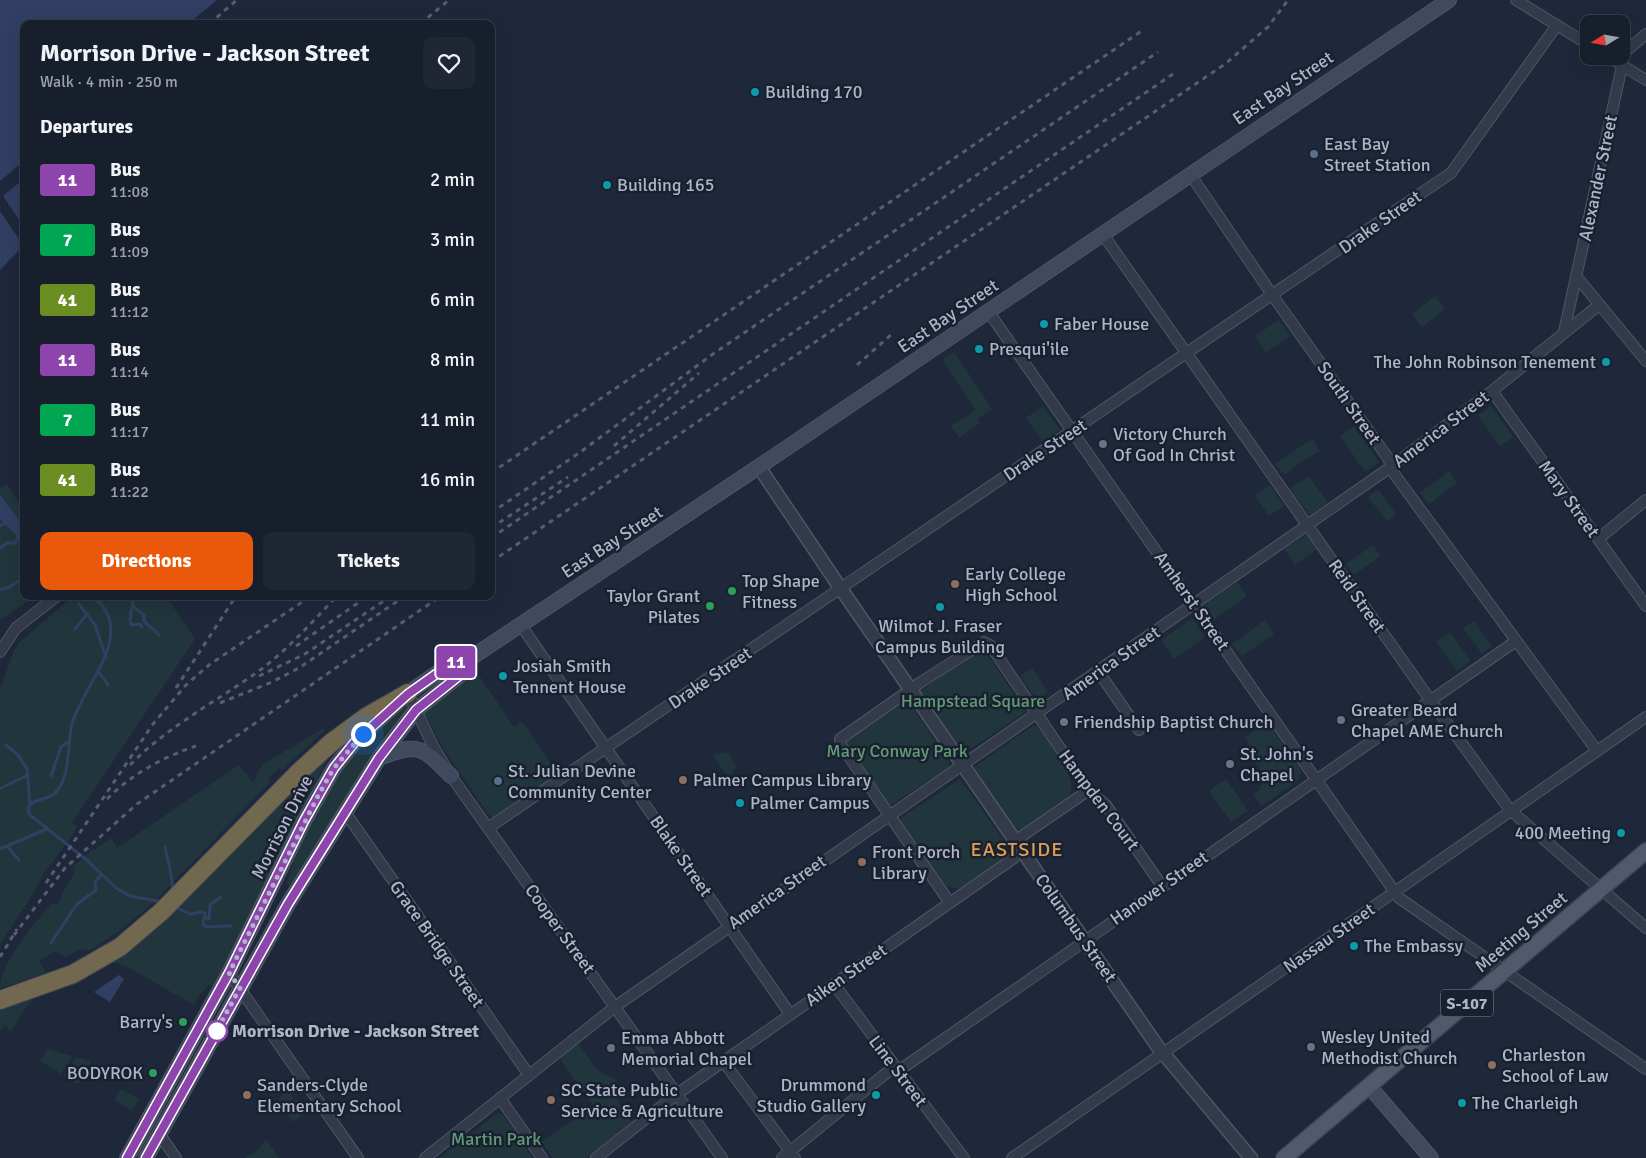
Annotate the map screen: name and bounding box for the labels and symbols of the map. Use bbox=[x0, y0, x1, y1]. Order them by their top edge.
north arrow bbox=[1580, 15, 1630, 65]
street label: East Bay Street bbox=[1229, 46, 1337, 130]
place label: Building 170 bbox=[765, 81, 863, 103]
marker: Building 170 bbox=[749, 86, 761, 98]
street label: Alexander Street bbox=[1574, 113, 1622, 243]
place label: East Bay Street Station bbox=[1324, 133, 1431, 176]
marker: East Bay Street Station bbox=[1308, 148, 1320, 160]
place label: Building 165 bbox=[617, 174, 715, 196]
marker: Building 165 bbox=[601, 179, 613, 191]
street label: Drake Street bbox=[1334, 186, 1426, 258]
street label: East Bay Street bbox=[894, 274, 1002, 358]
place label: Faber House bbox=[1054, 313, 1149, 335]
marker: Faber House bbox=[1038, 318, 1050, 330]
place label: Presqui'ile bbox=[989, 338, 1069, 360]
marker: Presqui'ile bbox=[973, 343, 985, 355]
place label: The John Robinson Tenement bbox=[1374, 351, 1596, 373]
marker: The John Robinson Tenement bbox=[1600, 356, 1612, 368]
street label: South Street bbox=[1312, 357, 1386, 449]
street label: America Street bbox=[1389, 386, 1493, 472]
street label: Drake Street bbox=[999, 414, 1091, 486]
place label: Victory Church Of God In Christ bbox=[1113, 423, 1235, 466]
marker: Victory Church Of God In Christ bbox=[1097, 438, 1109, 450]
street label: Mary Street bbox=[1534, 456, 1604, 542]
street label: East Bay Street bbox=[557, 501, 667, 583]
street label: Amherst Street bbox=[1150, 547, 1234, 655]
street label: Reid Street bbox=[1324, 555, 1390, 637]
place label: Early College High School bbox=[965, 563, 1066, 606]
place label: Top Shape Fitness bbox=[742, 570, 820, 613]
marker: Early College High School bbox=[949, 578, 961, 590]
place label: Taylor Grant Pilates bbox=[607, 585, 700, 628]
marker: Top Shape Fitness bbox=[726, 585, 738, 597]
marker: Taylor Grant Pilates bbox=[704, 600, 716, 612]
marker: Wilmot J. Fraser Campus Building bbox=[934, 601, 946, 613]
place label: Wilmot J. Fraser Campus Building bbox=[875, 615, 1005, 658]
street label: America Street bbox=[1058, 621, 1164, 705]
street label: Drake Street bbox=[664, 642, 756, 714]
line badge: 11 bbox=[434, 646, 478, 678]
place label: Josiah Smith Tennent House bbox=[513, 655, 626, 698]
marker: Josiah Smith Tennent House bbox=[497, 670, 509, 682]
park label: Hampstead Square bbox=[901, 690, 1045, 712]
place label: Greater Beard Chapel AME Church bbox=[1351, 699, 1503, 742]
place label: Friendship Baptist Church bbox=[1074, 711, 1273, 733]
marker: Greater Beard Chapel AME Church bbox=[1335, 714, 1347, 726]
marker: Friendship Baptist Church bbox=[1058, 716, 1070, 728]
your location bbox=[351, 722, 376, 747]
park label: Mary Conway Park bbox=[826, 740, 968, 762]
place label: St. John's Chapel bbox=[1240, 743, 1314, 786]
street label: Hampden Court bbox=[1054, 745, 1144, 855]
marker: St. John's Chapel bbox=[1224, 758, 1236, 770]
place label: St. Julian Devine Community Center bbox=[508, 760, 652, 803]
place label: Palmer Campus Library bbox=[693, 769, 872, 791]
street label: Morrison Drive bbox=[246, 771, 318, 883]
marker: Palmer Campus Library bbox=[677, 774, 689, 786]
marker: St. Julian Devine Community Center bbox=[492, 775, 504, 787]
place label: Palmer Campus bbox=[750, 792, 870, 814]
marker: Palmer Campus bbox=[734, 797, 746, 809]
street label: Blake Street bbox=[645, 811, 717, 901]
place label: 400 Meeting bbox=[1515, 822, 1611, 844]
marker: 400 Meeting bbox=[1615, 827, 1627, 839]
district label: EASTSIDE bbox=[970, 837, 1064, 862]
place label: Front Porch Library bbox=[872, 841, 960, 884]
street label: Hanover Street bbox=[1106, 846, 1212, 930]
street label: America Street bbox=[724, 850, 830, 934]
marker: Front Porch Library bbox=[856, 856, 868, 868]
street label: Columbus Street bbox=[1030, 869, 1122, 987]
street label: Grace Bridge Street bbox=[385, 876, 489, 1012]
street label: Cooper Street bbox=[520, 880, 600, 978]
street label: Meeting Street bbox=[1470, 887, 1572, 977]
street label: Nassau Street bbox=[1279, 898, 1379, 978]
place label: The Embassy bbox=[1364, 935, 1464, 957]
street label: Aiken Street bbox=[801, 939, 891, 1011]
marker: The Embassy bbox=[1348, 940, 1360, 952]
road number: S-107 bbox=[1441, 990, 1493, 1016]
place label: Barry's bbox=[119, 1011, 173, 1033]
marker: Barry's bbox=[177, 1016, 189, 1028]
marker: Morrison Drive - Jackson Street bbox=[206, 1020, 228, 1042]
place label: Morrison Drive - Jackson Street bbox=[232, 1020, 479, 1042]
place label: Wesley United Methodist Church bbox=[1321, 1026, 1458, 1069]
place label: Emma Abbott Memorial Chapel bbox=[621, 1027, 752, 1070]
street label: Line Street bbox=[864, 1031, 932, 1111]
marker: Wesley United Methodist Church bbox=[1305, 1041, 1317, 1053]
marker: Emma Abbott Memorial Chapel bbox=[605, 1042, 617, 1054]
place label: Charleston School of Law bbox=[1502, 1044, 1609, 1087]
marker: Charleston School of Law bbox=[1486, 1059, 1498, 1071]
place label: BODYROK bbox=[67, 1062, 143, 1084]
marker: BODYROK bbox=[147, 1067, 159, 1079]
place label: Sanders-Clyde Elementary School bbox=[257, 1074, 402, 1117]
place label: Drummond Studio Gallery bbox=[757, 1074, 867, 1117]
place label: SC State Public Service & Agriculture bbox=[561, 1079, 723, 1122]
marker: Sanders-Clyde Elementary School bbox=[241, 1089, 253, 1101]
marker: Drummond Studio Gallery bbox=[870, 1089, 882, 1101]
place label: The Charleigh bbox=[1472, 1092, 1578, 1114]
marker: SC State Public Service & Agriculture bbox=[545, 1094, 557, 1106]
marker: The Charleigh bbox=[1456, 1097, 1468, 1109]
park label: Martin Park bbox=[451, 1128, 541, 1150]

